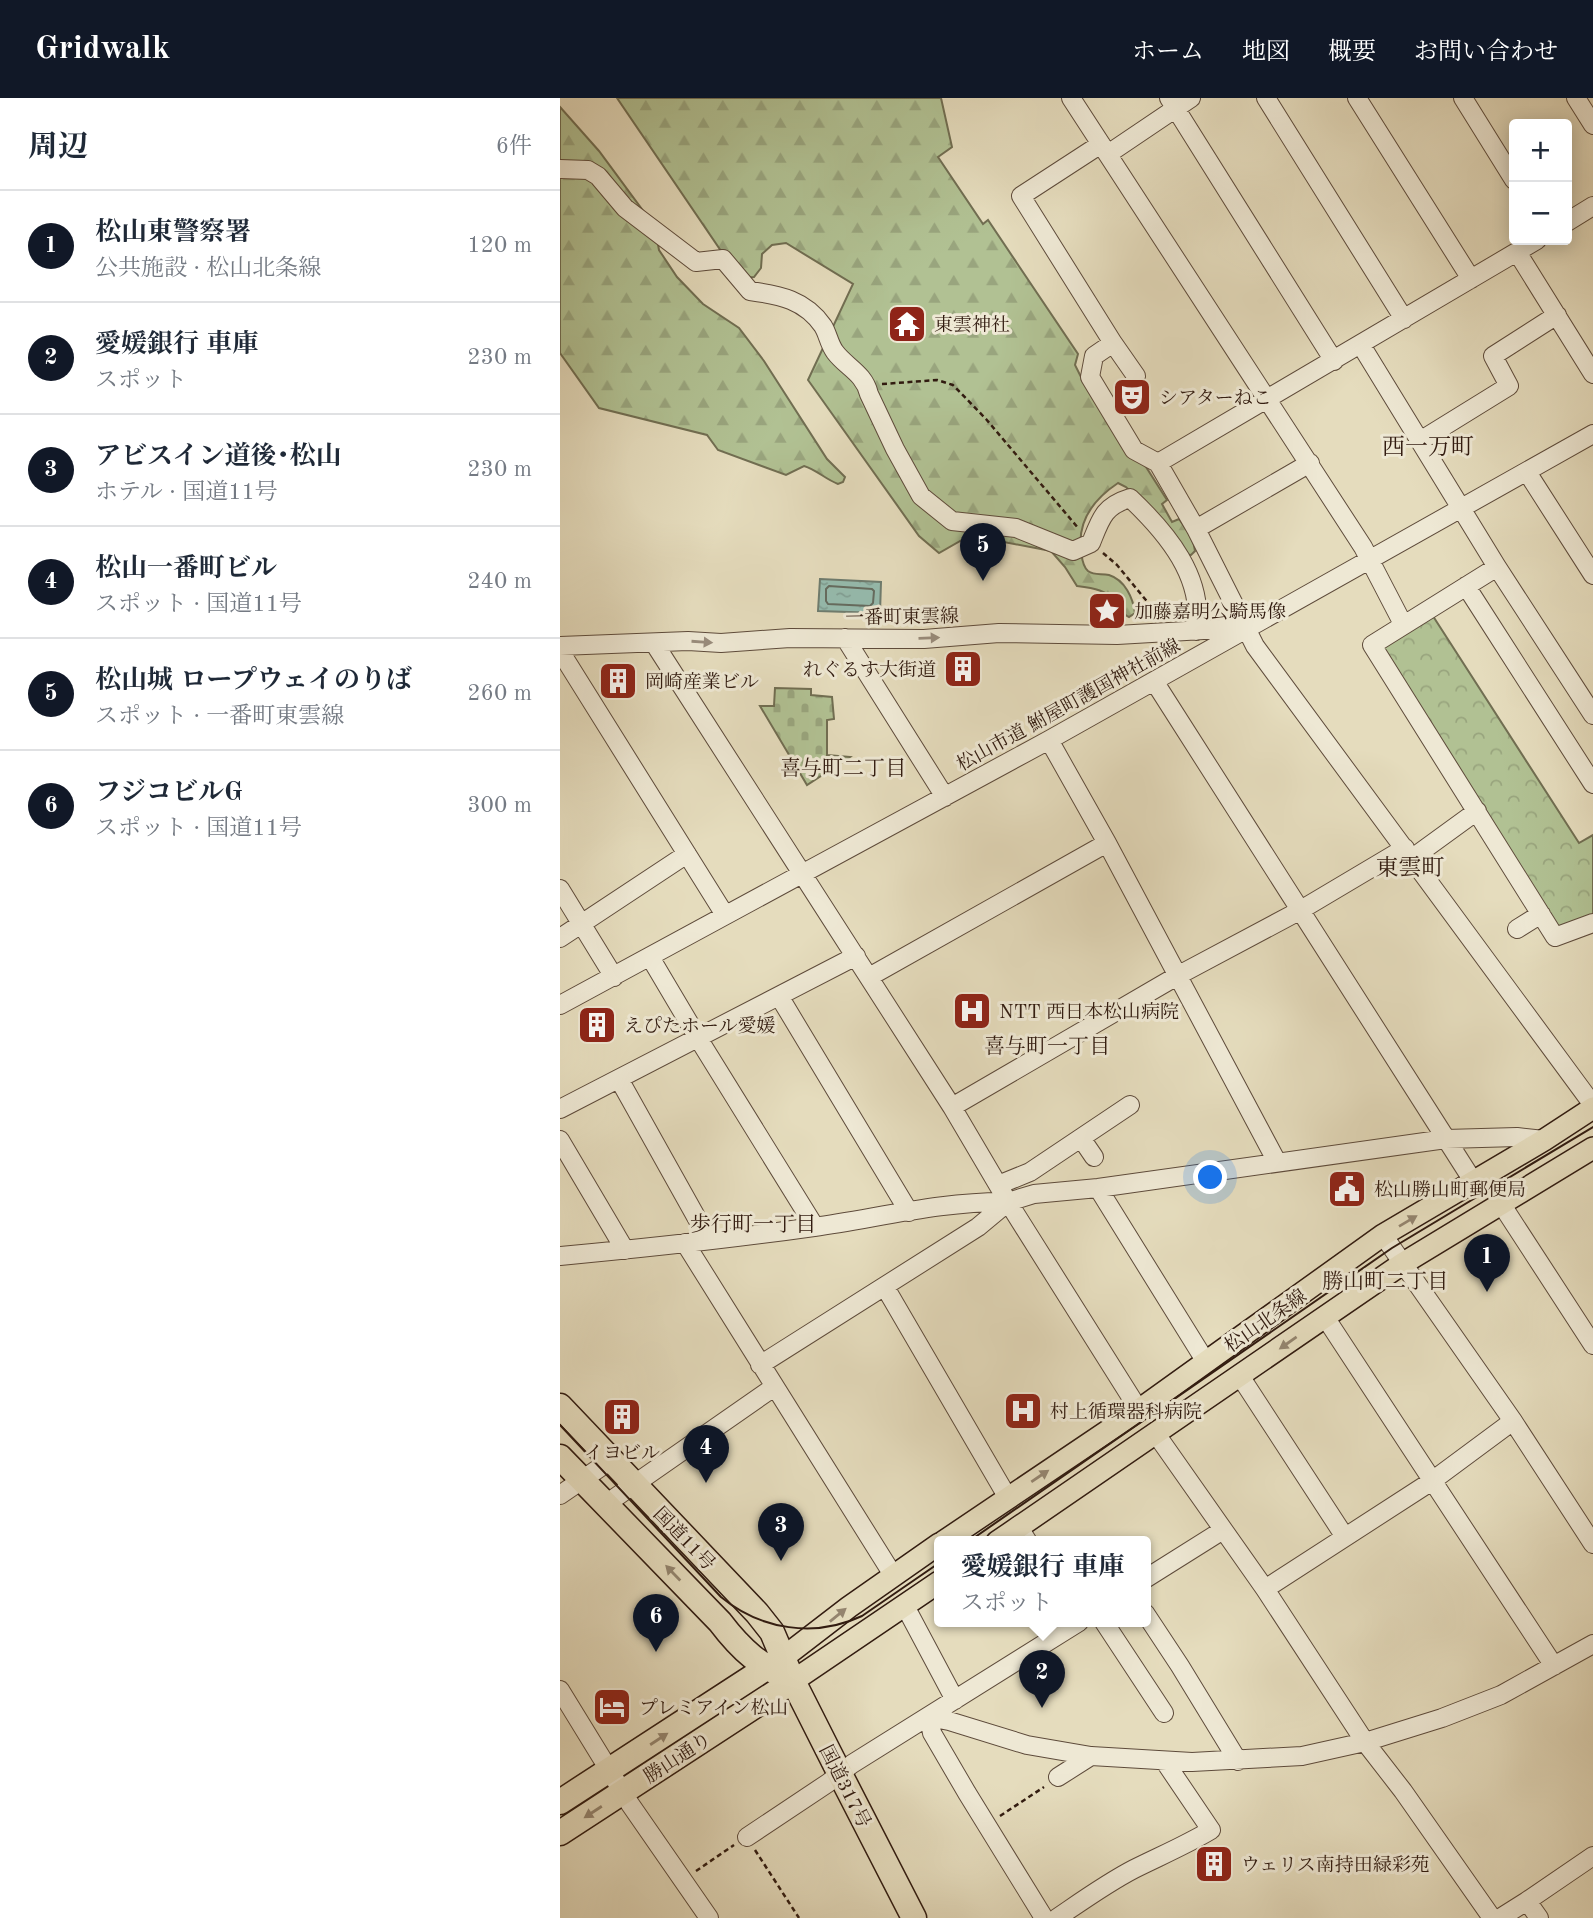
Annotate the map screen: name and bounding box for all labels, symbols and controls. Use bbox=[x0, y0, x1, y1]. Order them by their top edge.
text: Gridwalk bbox=[35, 33, 170, 66]
text: ホーム bbox=[1132, 41, 1204, 65]
text: 地図 bbox=[1242, 41, 1290, 65]
text: 概要 bbox=[1328, 41, 1376, 65]
text: お問い合わせ bbox=[1414, 41, 1558, 65]
map controls bbox=[1509, 119, 1572, 245]
button: + bbox=[1509, 119, 1572, 182]
text: 周辺 bbox=[28, 133, 88, 163]
text: 6件 bbox=[496, 135, 532, 158]
button: − bbox=[1509, 182, 1572, 245]
text: 松山東警察署 bbox=[95, 220, 251, 246]
text: 1 bbox=[44, 234, 58, 257]
text: 120 m bbox=[467, 234, 532, 257]
text: 公共施設 · 松山北条線 bbox=[95, 257, 321, 280]
temple icon: 東雲神社 bbox=[886, 303, 928, 345]
place label: 東雲神社 bbox=[934, 314, 1010, 336]
text: 愛媛銀行 車庫 bbox=[95, 332, 258, 358]
text: 2 bbox=[44, 346, 58, 369]
text: 230 m bbox=[467, 346, 532, 369]
text: スポット bbox=[95, 369, 187, 392]
theatre icon: シアターねこ bbox=[1111, 376, 1153, 418]
place label: シアターねこ bbox=[1159, 389, 1272, 409]
district label: 西一万町 bbox=[1382, 435, 1474, 459]
text: アビスイン道後･松山 bbox=[95, 444, 341, 470]
text: 3 bbox=[44, 458, 58, 481]
text: 230 m bbox=[467, 458, 532, 481]
text: ホテル · 国道11号 bbox=[95, 481, 278, 504]
pin: 5 bbox=[960, 523, 1006, 581]
text: 松山一番町ビル bbox=[95, 556, 277, 582]
text: 4 bbox=[44, 570, 58, 593]
text: 240 m bbox=[467, 570, 532, 593]
place icon: 加藤嘉明公騎馬像 bbox=[1086, 590, 1128, 632]
text: スポット · 国道11号 bbox=[95, 593, 302, 616]
place label: 加藤嘉明公騎馬像 bbox=[1134, 602, 1286, 623]
street label: 一番町東雲線 bbox=[845, 605, 959, 629]
one-way arrow bbox=[918, 633, 940, 644]
street label: 松山市道 鮒屋町護国神社前線 bbox=[953, 634, 1184, 776]
one-way arrow bbox=[691, 637, 713, 648]
building icon: れぐるす大街道 bbox=[942, 648, 984, 690]
place label: れぐるす大街道 bbox=[803, 659, 936, 681]
building icon: 岡崎産業ビル bbox=[597, 660, 639, 702]
text: 松山城 ロープウェイのりば bbox=[95, 668, 412, 694]
place label: 岡崎産業ビル bbox=[645, 672, 759, 693]
text: 5 bbox=[44, 682, 58, 705]
text: 260 m bbox=[467, 682, 532, 705]
text: スポット · 一番町東雲線 bbox=[95, 705, 344, 728]
district label: 喜与町二丁目 bbox=[780, 757, 906, 780]
text: フジコビルG bbox=[95, 780, 243, 806]
text: 6 bbox=[44, 794, 58, 817]
text: 300 m bbox=[467, 794, 532, 817]
text: スポット · 国道11号 bbox=[95, 817, 302, 840]
district label: 東雲町 bbox=[1376, 855, 1445, 880]
hospital icon: NTT 西日本松山病院 bbox=[951, 990, 993, 1032]
place label: NTT 西日本松山病院 bbox=[999, 1001, 1179, 1023]
building icon: えぴたホール愛媛 bbox=[576, 1004, 618, 1046]
place label: えぴたホール愛媛 bbox=[624, 1016, 776, 1037]
district label: 喜与町一丁目 bbox=[984, 1035, 1110, 1058]
your location bbox=[1193, 1160, 1227, 1194]
public building icon: 松山勝山町郵便局 bbox=[1326, 1168, 1368, 1210]
place label: 松山勝山町郵便局 bbox=[1374, 1179, 1526, 1201]
district label: 歩行町一丁目 bbox=[690, 1213, 816, 1236]
one-way arrow bbox=[1398, 1214, 1417, 1227]
pin: 1 bbox=[1464, 1234, 1510, 1292]
district label: 勝山町二丁目 bbox=[1322, 1270, 1448, 1293]
street label: 松山北条線 bbox=[1221, 1285, 1311, 1357]
one-way arrow bbox=[1279, 1336, 1297, 1350]
hospital icon: 村上循環器科病院 bbox=[1002, 1390, 1044, 1432]
building icon: イヨビル bbox=[601, 1396, 643, 1438]
place label: 村上循環器科病院 bbox=[1050, 1401, 1202, 1423]
pin: 4 bbox=[683, 1425, 729, 1483]
place label: イヨビル bbox=[584, 1444, 660, 1464]
one-way arrow bbox=[1031, 1469, 1049, 1483]
street label: 国道11号 bbox=[649, 1503, 719, 1575]
pin: 3 bbox=[758, 1503, 804, 1561]
popup bbox=[934, 1536, 1151, 1627]
text: 愛媛銀行 車庫 bbox=[961, 1555, 1124, 1581]
one-way arrow bbox=[665, 1565, 681, 1582]
text: スポット bbox=[961, 1592, 1053, 1615]
pin: 6 bbox=[633, 1594, 679, 1652]
one-way arrow bbox=[829, 1608, 847, 1623]
pin: 2 bbox=[1019, 1650, 1065, 1708]
hotel icon: プレミアイン松山 bbox=[591, 1686, 633, 1728]
place label: プレミアイン松山 bbox=[639, 1698, 789, 1719]
street label: 勝山通り bbox=[640, 1729, 715, 1788]
one-way arrow bbox=[649, 1732, 669, 1745]
street label: 国道317号 bbox=[815, 1742, 874, 1832]
one-way arrow bbox=[583, 1805, 602, 1818]
building icon: ウェリス南持田緑彩苑 bbox=[1193, 1843, 1235, 1885]
place label: ウェリス南持田緑彩苑 bbox=[1241, 1854, 1430, 1876]

